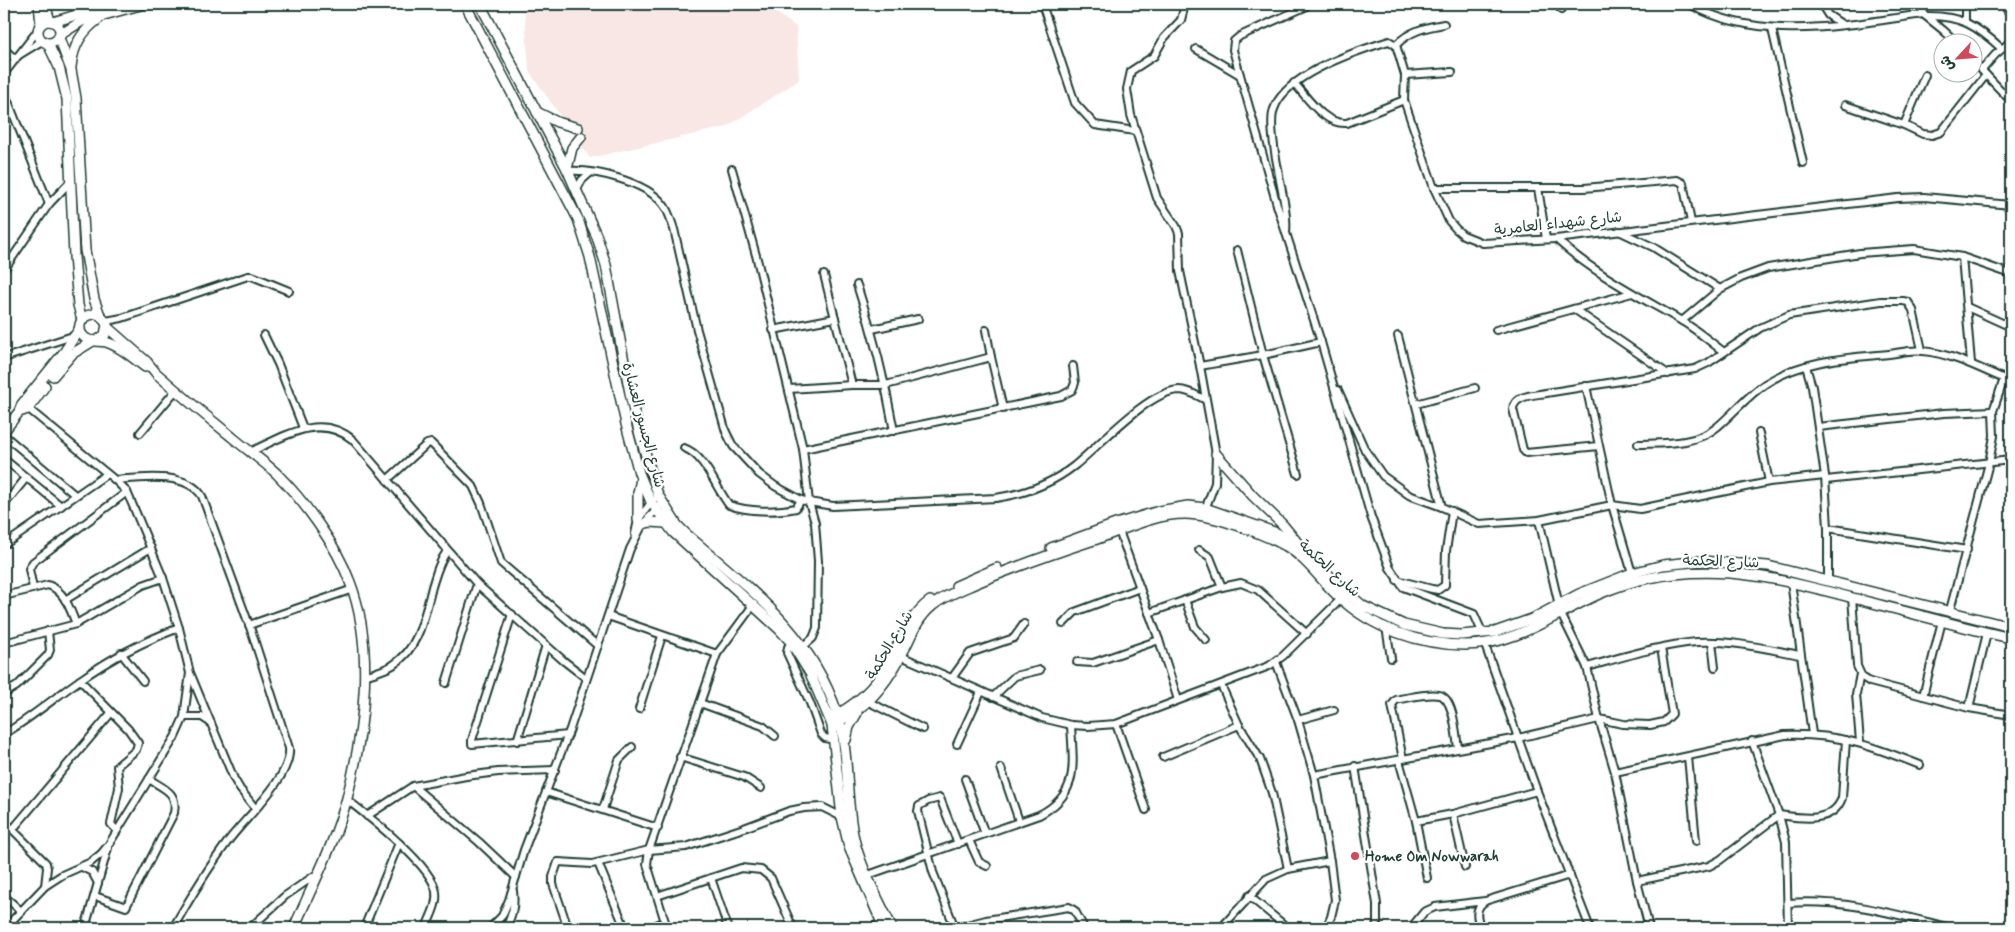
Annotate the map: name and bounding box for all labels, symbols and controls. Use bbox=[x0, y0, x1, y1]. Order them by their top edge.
north arrow bbox=[1932, 32, 1982, 82]
text: ش bbox=[1936, 52, 1959, 74]
street label: شارع شهداء العامرية bbox=[1493, 207, 1623, 241]
street label: شارع الجسور العشارة bbox=[617, 360, 669, 490]
street label: شارع الحكمة bbox=[1294, 536, 1365, 602]
street label: شارع الحكمة bbox=[1682, 551, 1760, 573]
street label: شارع الحكمة bbox=[861, 607, 918, 684]
place label: Home Om Nowwarah bbox=[1365, 847, 1499, 867]
marker: Home Om Nowwarah bbox=[1349, 850, 1361, 862]

